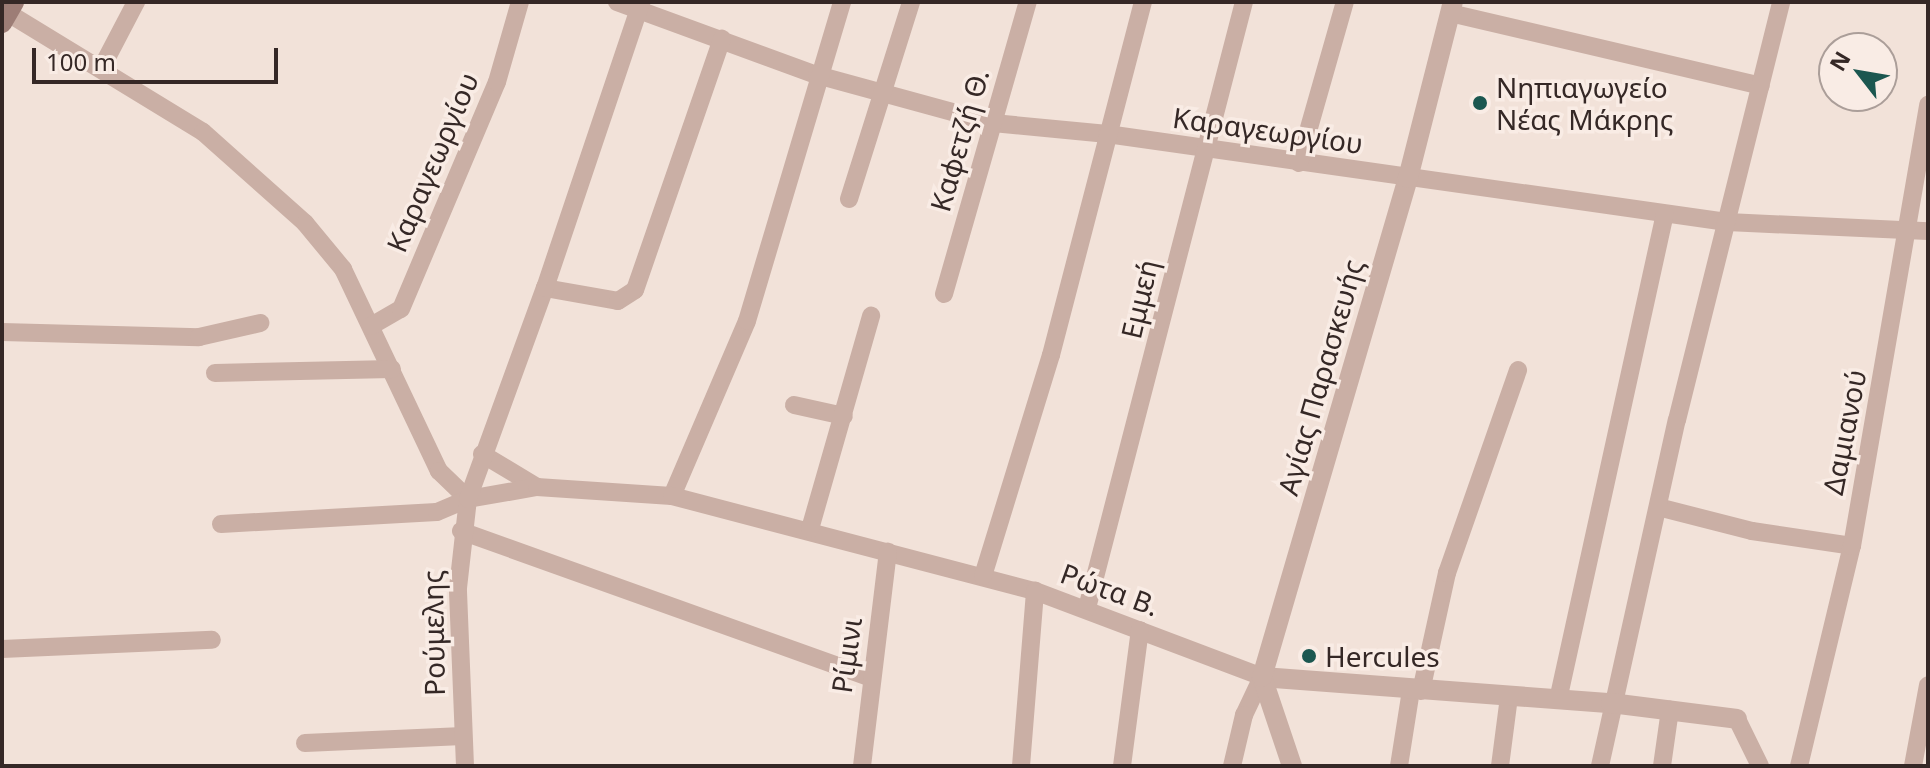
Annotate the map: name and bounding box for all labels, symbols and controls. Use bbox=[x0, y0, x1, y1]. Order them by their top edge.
scale bar bbox=[36, 32, 282, 82]
north arrow bbox=[1818, 32, 1898, 112]
text: 100 m bbox=[46, 45, 116, 78]
text: N bbox=[1822, 45, 1857, 76]
street label: Καφετζή Θ. bbox=[923, 65, 995, 215]
street label: Καραγεωργίου bbox=[379, 67, 485, 257]
place label: Νηπιαγωγείο Νέας Μάκρης bbox=[1496, 70, 1673, 136]
marker: Νηπιαγωγείο Νέας Μάκρης bbox=[1471, 94, 1489, 112]
street label: Καραγεωργίου bbox=[1171, 100, 1365, 160]
street label: Αγίας Παρασκευής bbox=[1270, 255, 1370, 499]
street label: Εμμεή bbox=[1114, 256, 1164, 342]
street label: Δαμιανού bbox=[1815, 367, 1873, 497]
street label: Ρώτα Β. bbox=[1056, 556, 1164, 622]
street label: Ρούμελης bbox=[415, 570, 451, 696]
street label: Ρίμινι bbox=[824, 615, 868, 695]
place label: Hercules bbox=[1325, 639, 1440, 673]
marker: Hercules bbox=[1300, 647, 1318, 665]

